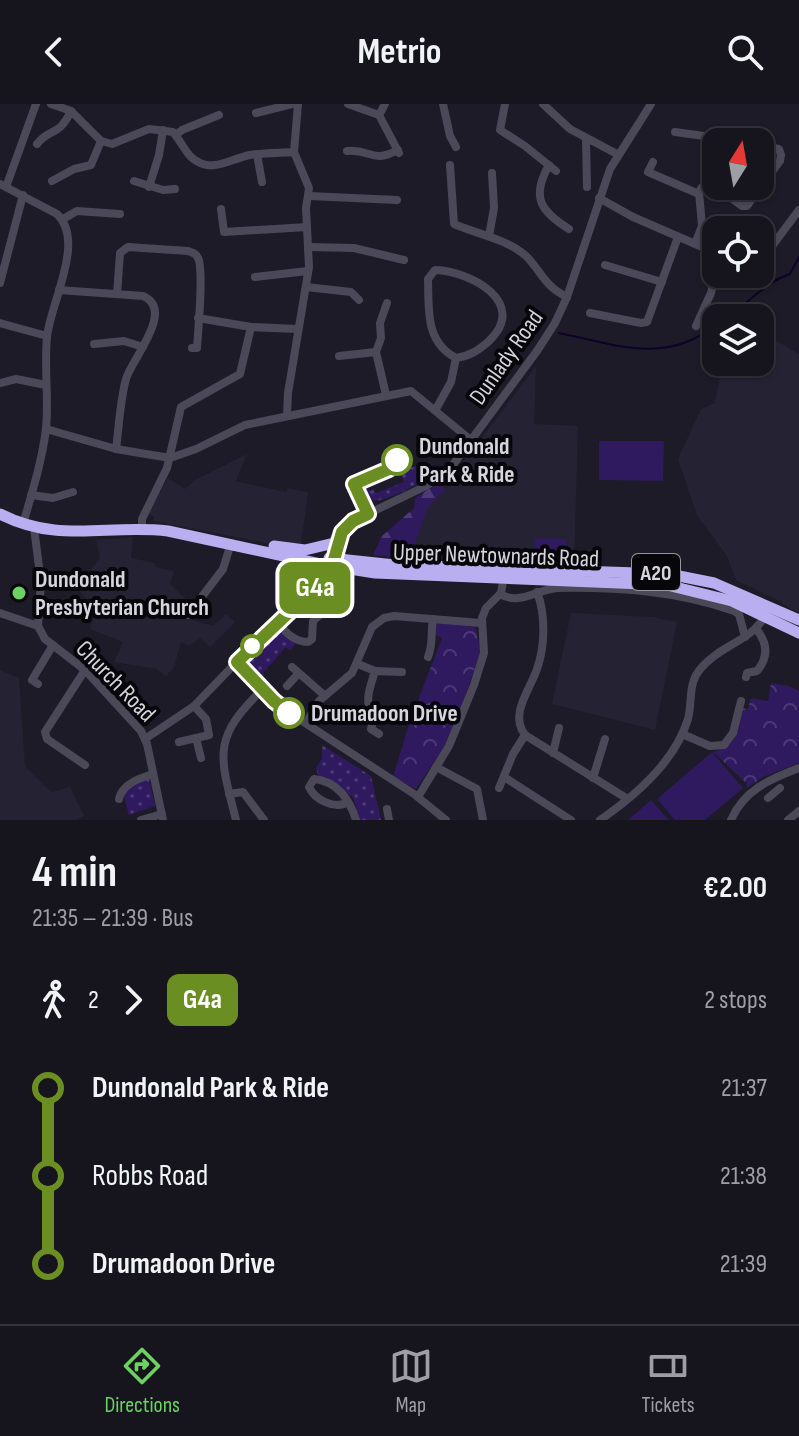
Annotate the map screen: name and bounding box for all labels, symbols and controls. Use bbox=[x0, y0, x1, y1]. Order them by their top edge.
icon: back bbox=[32, 30, 76, 74]
icon: search bbox=[723, 30, 767, 74]
text: Metrio bbox=[357, 31, 442, 74]
north arrow bbox=[702, 128, 774, 200]
map controls bbox=[702, 128, 774, 376]
button: locate bbox=[702, 216, 774, 288]
street label: Dunlady Road bbox=[463, 304, 550, 410]
button: layers bbox=[702, 304, 774, 376]
place label: Dundonald Park & Ride bbox=[419, 432, 515, 489]
marker: Dundonald Park & Ride bbox=[382, 445, 412, 475]
street label: Upper Newtownards Road bbox=[392, 537, 600, 574]
road number: A20 bbox=[632, 554, 680, 590]
line badge: G4a bbox=[269, 562, 361, 614]
place label: Dundonald Presbyterian Church bbox=[35, 565, 209, 622]
text: G4a bbox=[295, 571, 335, 604]
marker: Dundonald Presbyterian Church bbox=[10, 584, 28, 602]
street label: Church Road bbox=[70, 635, 162, 728]
unlabelled marker bbox=[241, 635, 263, 657]
marker: Drumadoon Drive bbox=[274, 698, 304, 728]
place label: Drumadoon Drive bbox=[311, 699, 458, 728]
text: 4 min bbox=[32, 846, 117, 899]
text: €2.00 bbox=[703, 870, 767, 906]
text: 21:35 – 21:39 · Bus bbox=[32, 903, 193, 934]
icon: walk bbox=[32, 978, 76, 1022]
icon: forward bbox=[111, 978, 155, 1022]
text: G4a bbox=[183, 983, 222, 1016]
text: 2 bbox=[88, 985, 99, 1016]
text: 2 stops bbox=[704, 985, 767, 1016]
text: Dundonald Park & Ride bbox=[92, 1070, 329, 1106]
text: 21:37 bbox=[721, 1073, 767, 1104]
text: Robbs Road bbox=[92, 1158, 208, 1194]
text: 21:38 bbox=[720, 1161, 767, 1192]
text: Drumadoon Drive bbox=[92, 1246, 275, 1282]
text: 21:39 bbox=[720, 1249, 767, 1280]
tab: Directions bbox=[104, 1344, 180, 1419]
tab: Map bbox=[389, 1344, 433, 1419]
tab: Tickets bbox=[642, 1344, 695, 1419]

